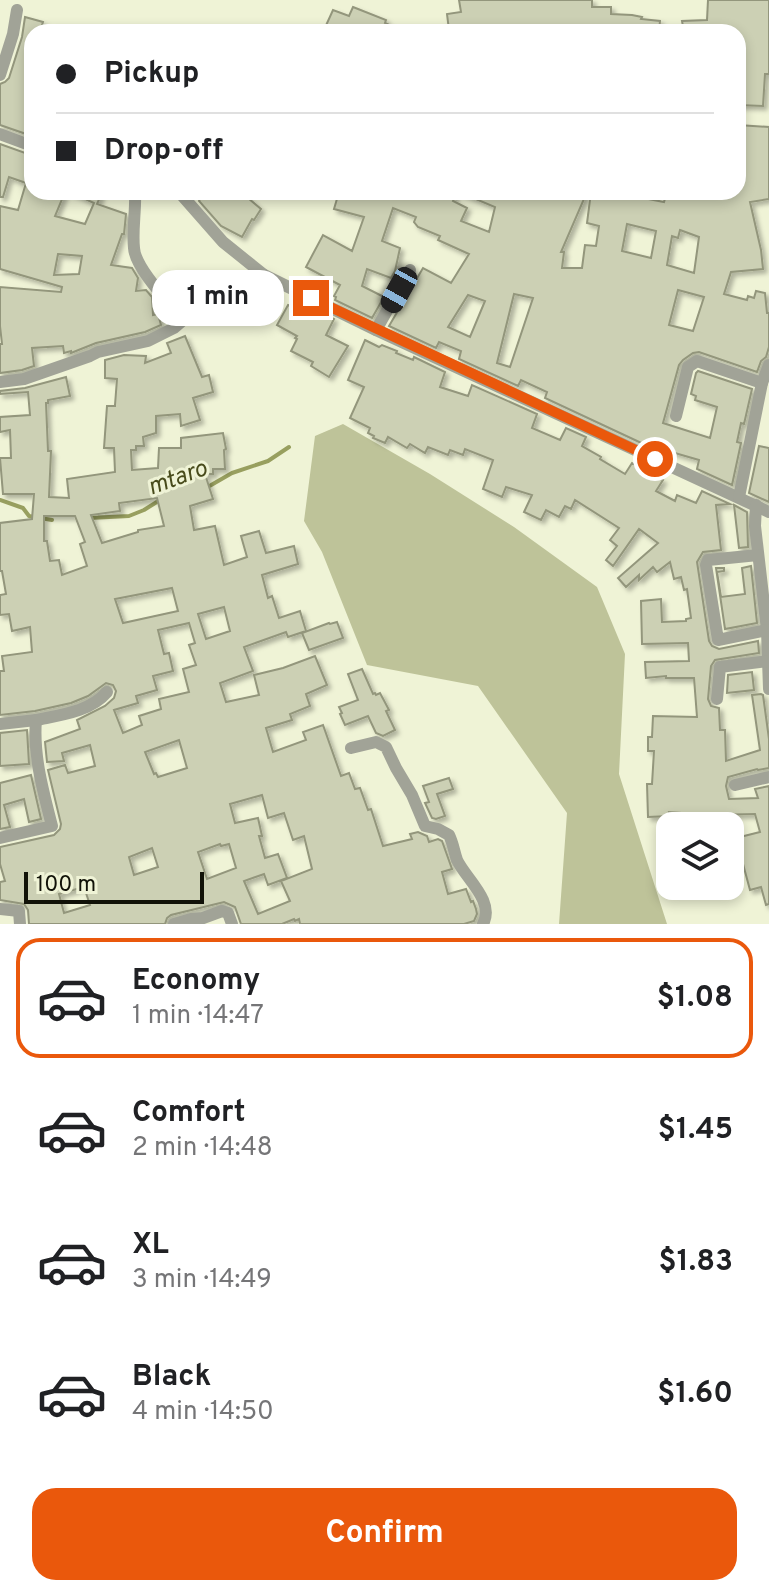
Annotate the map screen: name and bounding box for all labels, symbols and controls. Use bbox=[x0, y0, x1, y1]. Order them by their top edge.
text: Pickup bbox=[104, 56, 199, 93]
text: Drop-off bbox=[104, 133, 223, 170]
car bbox=[377, 263, 421, 317]
callout: 1 min bbox=[151, 270, 283, 326]
route end bbox=[293, 280, 329, 316]
text: 1 min bbox=[187, 281, 249, 314]
route start bbox=[637, 441, 673, 477]
water label: mtaro bbox=[144, 454, 212, 503]
map controls bbox=[656, 812, 744, 900]
button: layers bbox=[656, 812, 744, 900]
scale bar bbox=[24, 868, 204, 904]
text: 100 m bbox=[36, 872, 96, 899]
icon: car bbox=[36, 962, 108, 1034]
text: Economy bbox=[132, 963, 260, 1000]
text: $1.08 bbox=[657, 980, 733, 1017]
text: 1 min · 14:47 bbox=[132, 1000, 264, 1033]
icon: car bbox=[36, 1094, 108, 1166]
text: Comfort bbox=[132, 1095, 245, 1132]
text: $1.45 bbox=[658, 1112, 733, 1149]
text: 2 min · 14:48 bbox=[132, 1132, 273, 1165]
icon: car bbox=[36, 1226, 108, 1298]
text: XL bbox=[132, 1227, 169, 1264]
text: $1.83 bbox=[659, 1244, 733, 1281]
text: 3 min · 14:49 bbox=[132, 1264, 272, 1297]
icon: car bbox=[36, 1358, 108, 1430]
text: Black bbox=[132, 1359, 211, 1396]
text: $1.60 bbox=[657, 1376, 733, 1413]
text: 4 min · 14:50 bbox=[132, 1396, 274, 1429]
button: Confirm bbox=[32, 1488, 737, 1580]

